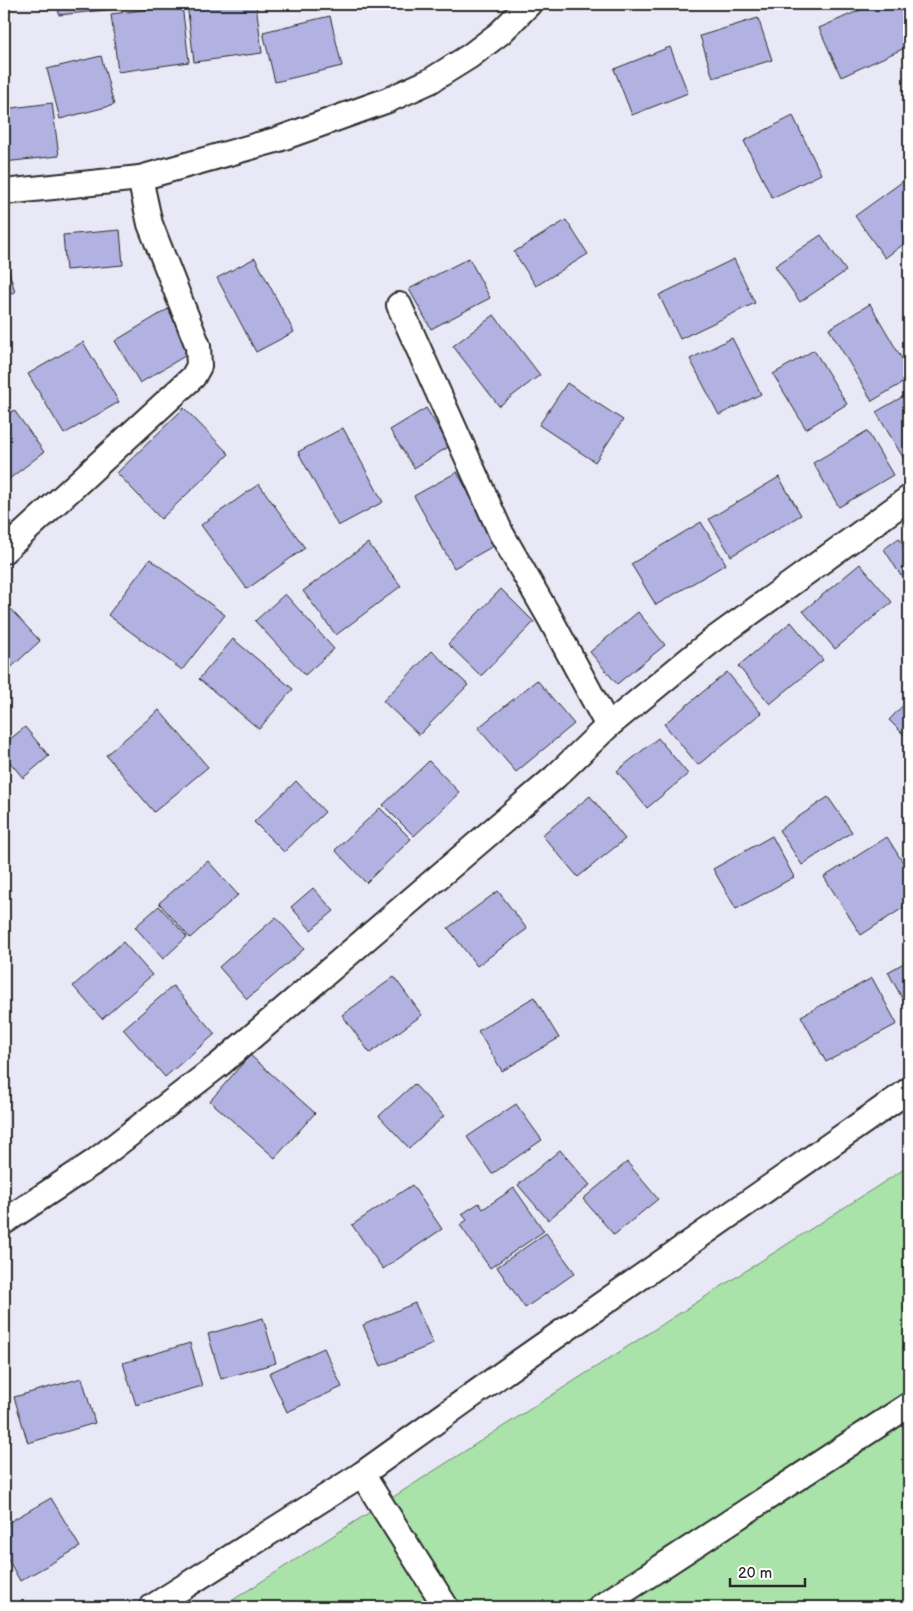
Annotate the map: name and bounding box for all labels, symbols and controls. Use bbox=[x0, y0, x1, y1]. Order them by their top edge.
scale bar bbox=[730, 1556, 806, 1588]
text: 20 m bbox=[738, 1564, 772, 1583]

